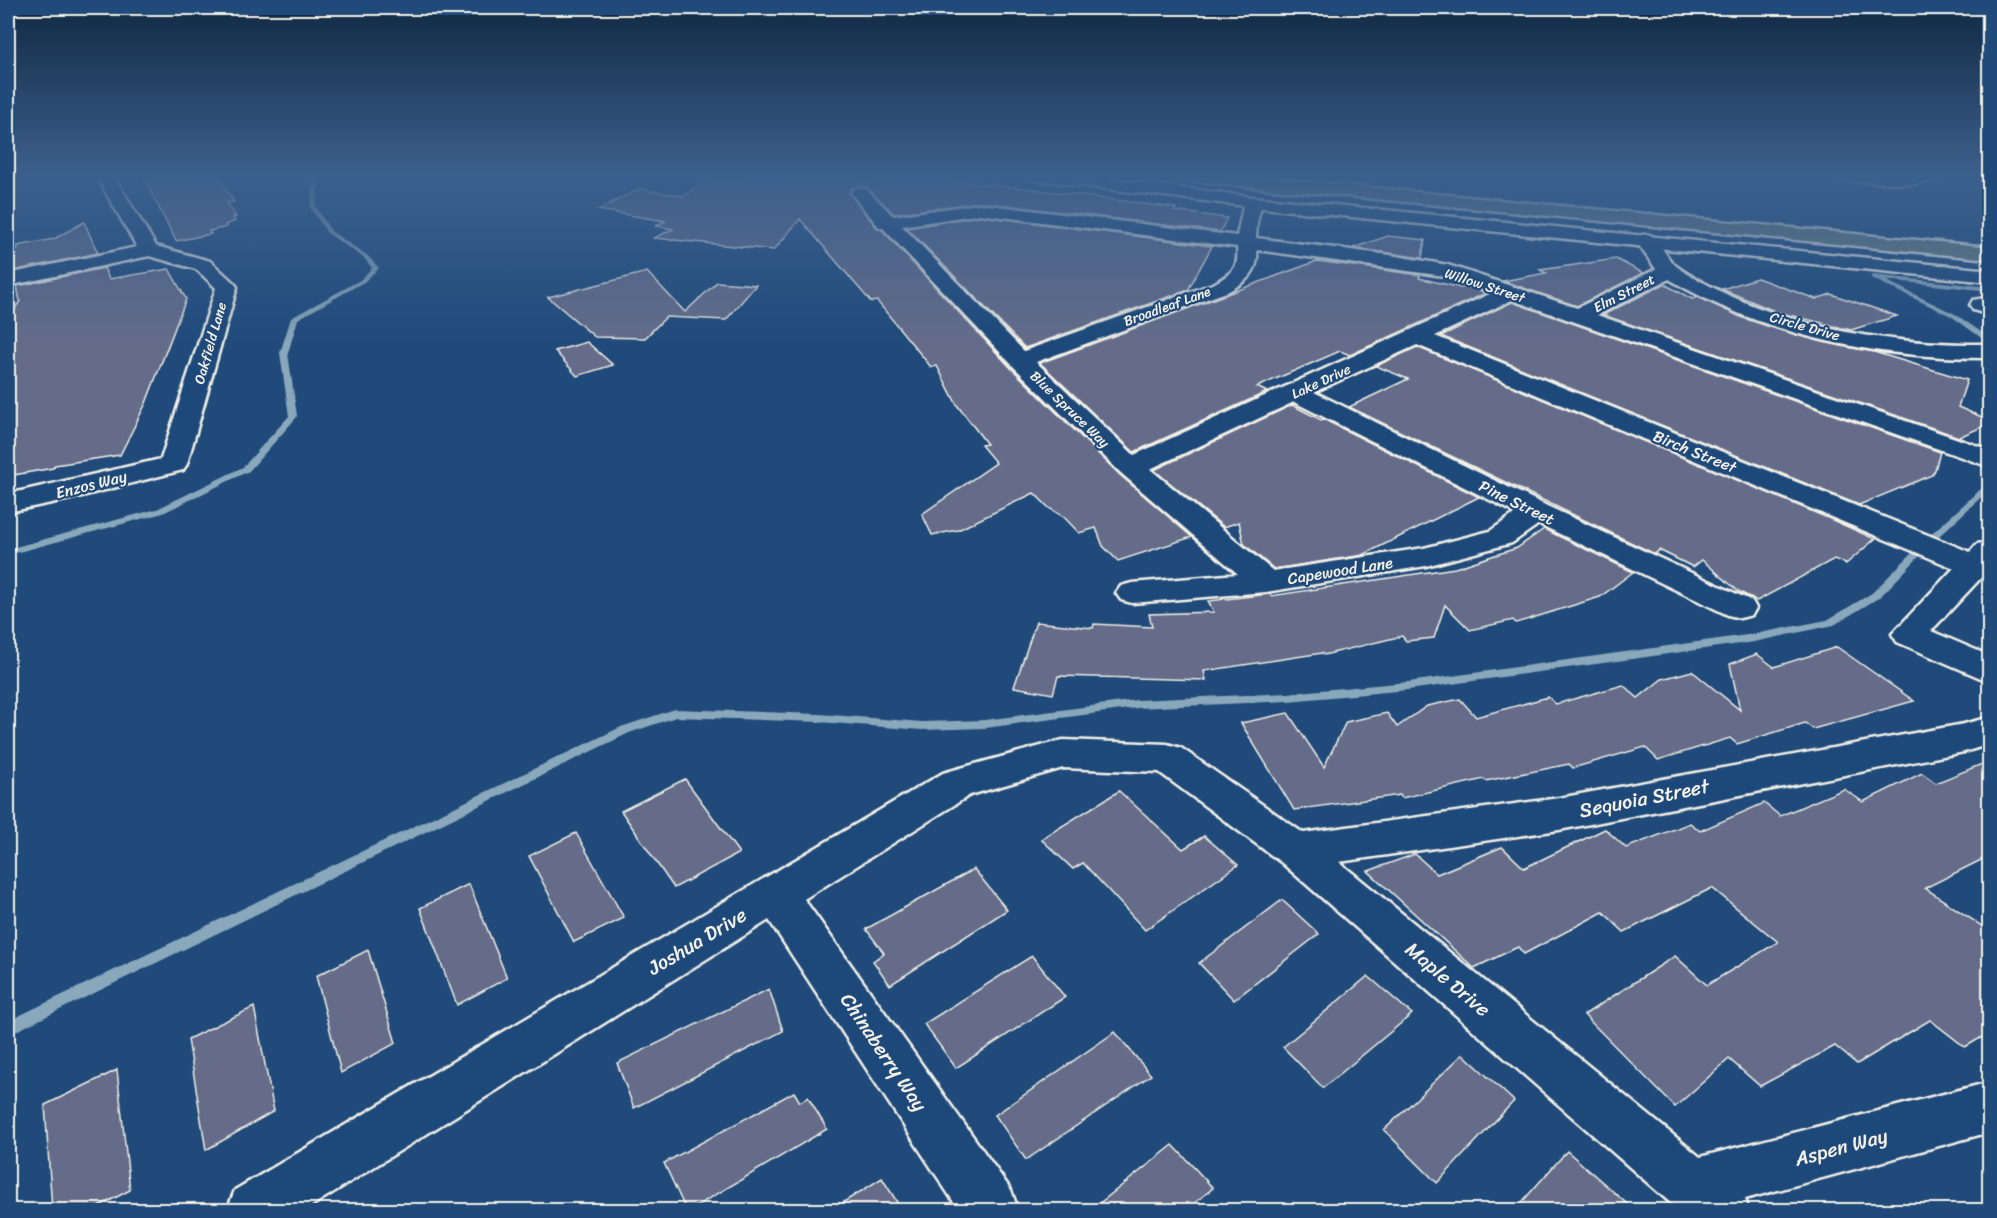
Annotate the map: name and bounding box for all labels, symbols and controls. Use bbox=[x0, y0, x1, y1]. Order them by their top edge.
street label: Willow Street bbox=[1441, 261, 1530, 311]
street label: Elm Street bbox=[1589, 267, 1660, 320]
street label: Broadleaf Lane bbox=[1120, 279, 1215, 334]
street label: Oakfield Lane bbox=[187, 299, 234, 387]
street label: Circle Drive bbox=[1767, 305, 1843, 348]
street label: Lake Drive bbox=[1287, 357, 1355, 406]
street label: Blue Spruce Way bbox=[1024, 364, 1116, 455]
street label: Birch Street bbox=[1649, 422, 1742, 482]
street label: Enzos Way bbox=[52, 461, 131, 507]
street label: Pine Street bbox=[1474, 472, 1560, 533]
street label: Capewood Lane bbox=[1285, 548, 1395, 593]
street label: Sequoia Street bbox=[1576, 769, 1713, 828]
street label: Joshua Drive bbox=[640, 898, 754, 985]
street label: Maple Drive bbox=[1397, 933, 1499, 1026]
street label: Chinaberry Way bbox=[831, 986, 937, 1119]
street label: Aspen Way bbox=[1790, 1118, 1892, 1177]

